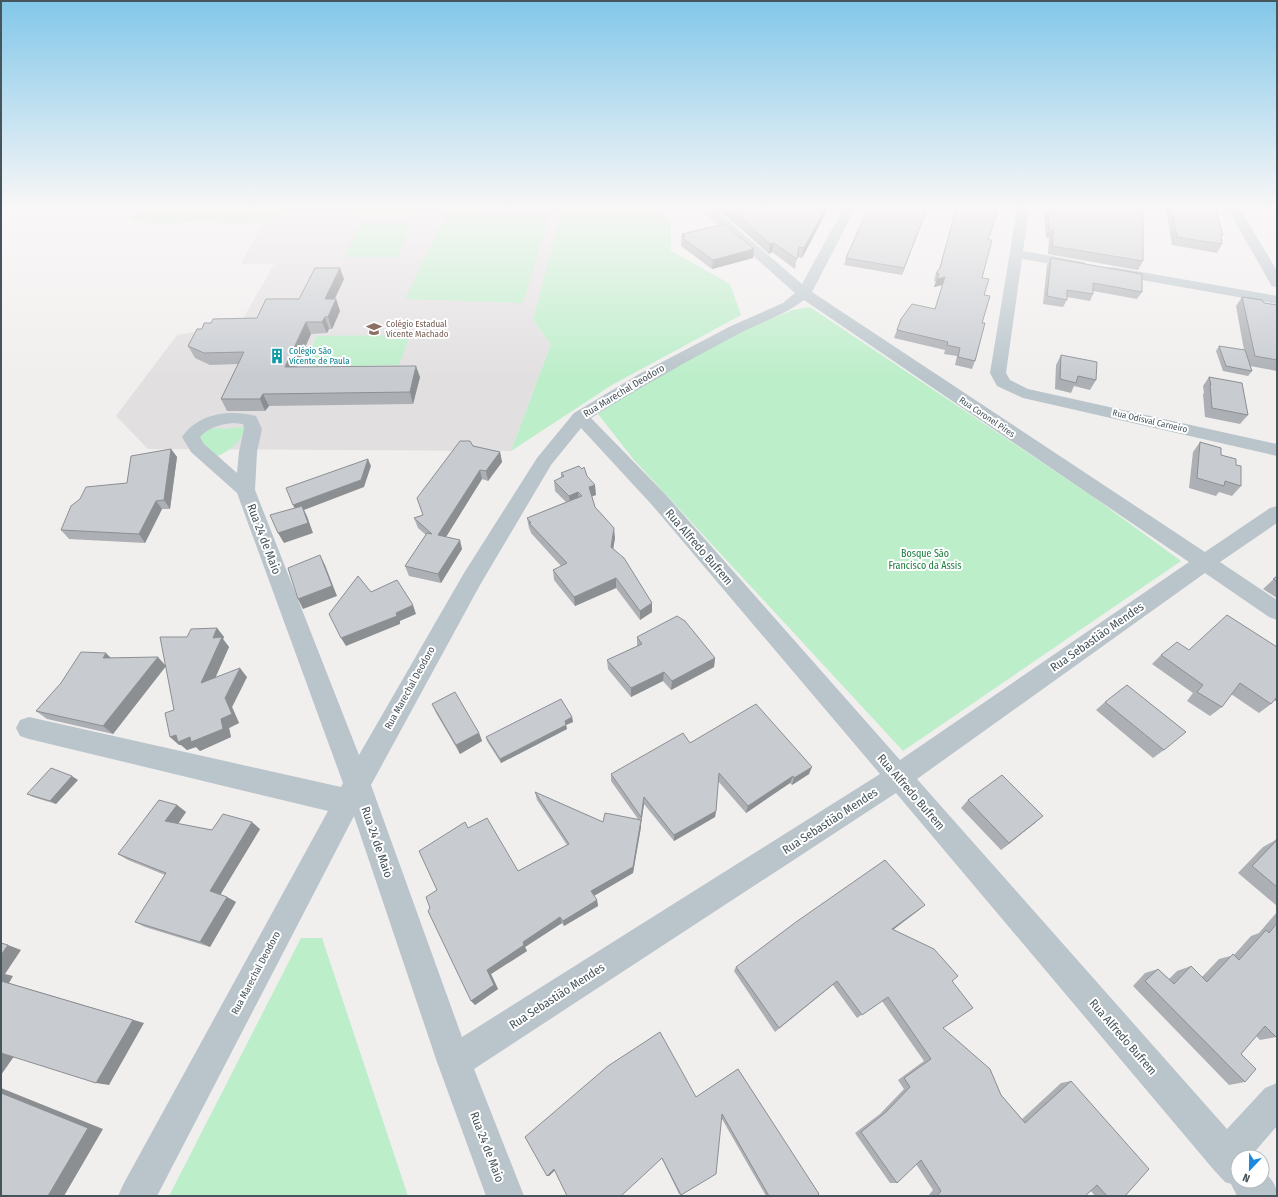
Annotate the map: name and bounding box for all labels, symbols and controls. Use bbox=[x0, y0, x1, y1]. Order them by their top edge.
place label: Colégio Estadual Vicente Machado bbox=[386, 319, 449, 339]
school or university icon: Colégio Estadual Vicente Machado bbox=[365, 320, 383, 338]
place label: Colégio São Vicente de Paula bbox=[289, 346, 350, 366]
building icon: Colégio São Vicente de Paula bbox=[268, 347, 286, 365]
street label: Rua Marechal Deodoro bbox=[581, 362, 667, 420]
street label: Rua Coronel Pires bbox=[957, 395, 1017, 439]
street label: Rua Odisval Carneiro bbox=[1112, 408, 1189, 435]
street label: Rua 24 de Maio bbox=[244, 502, 284, 576]
street label: Rua Alfredo Bufrem bbox=[662, 506, 736, 588]
park label: Bosque São Francisco da Assis bbox=[888, 548, 962, 572]
street label: Rua Sebastião Mendes bbox=[1048, 599, 1146, 675]
street label: Rua Marechal Deodoro bbox=[382, 645, 438, 731]
street label: Rua Alfredo Bufrem bbox=[874, 751, 948, 833]
street label: Rua Sebastião Mendes bbox=[780, 785, 880, 857]
street label: Rua 24 de Maio bbox=[358, 805, 396, 879]
street label: Rua Marechal Deodoro bbox=[229, 929, 283, 1017]
street label: Rua Sebastião Mendes bbox=[507, 960, 607, 1032]
street label: Rua Alfredo Bufrem bbox=[1086, 996, 1160, 1078]
street label: Rua 24 de Maio bbox=[467, 1110, 507, 1184]
north arrow bbox=[1230, 1149, 1270, 1189]
text: N bbox=[1241, 1171, 1252, 1185]

